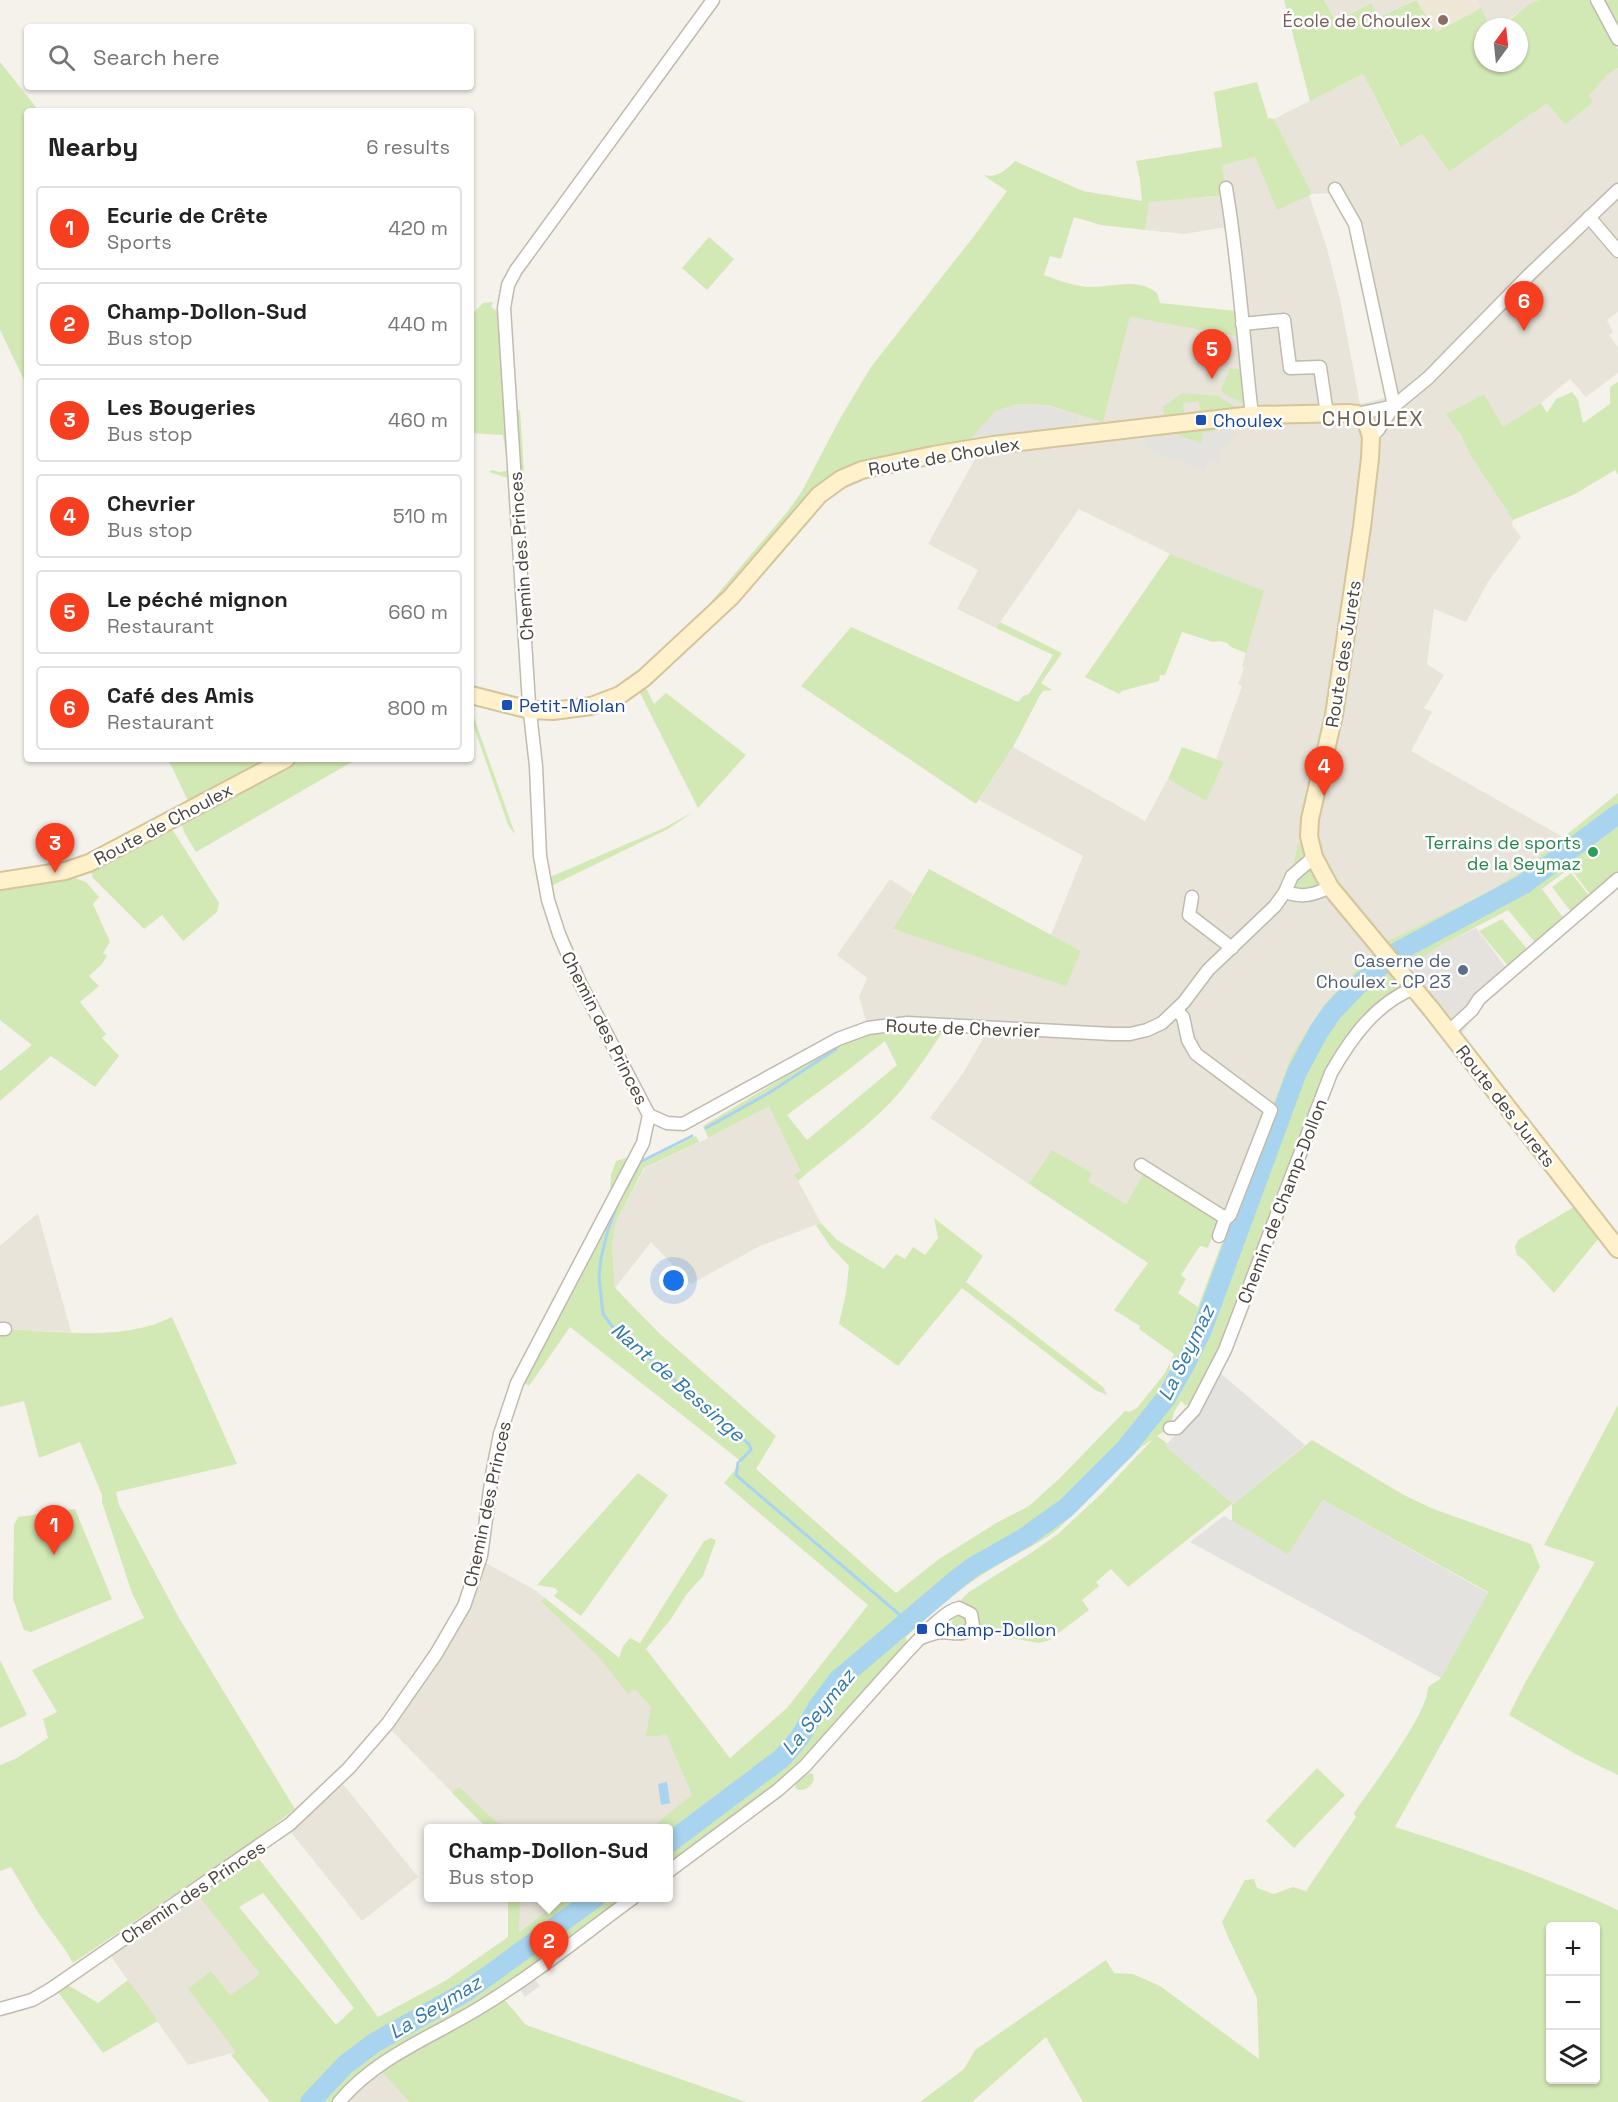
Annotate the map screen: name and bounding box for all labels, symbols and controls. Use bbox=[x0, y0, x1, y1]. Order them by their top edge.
place label: École de Choulex bbox=[1283, 9, 1431, 32]
marker: École de Choulex bbox=[1436, 13, 1450, 27]
north arrow bbox=[1474, 18, 1528, 72]
search box bbox=[24, 24, 474, 90]
icon: search bbox=[45, 41, 78, 74]
text: Search here bbox=[93, 43, 220, 71]
text: Nearby bbox=[48, 130, 138, 164]
text: 6 results bbox=[366, 134, 450, 160]
text: Ecurie de Crête bbox=[107, 201, 268, 229]
text: 1 bbox=[65, 215, 74, 241]
text: 420 m bbox=[388, 215, 448, 241]
text: Sports bbox=[107, 229, 172, 255]
pin: 6 bbox=[1504, 282, 1544, 331]
text: Champ-Dollon-Sud bbox=[107, 297, 307, 325]
text: 2 bbox=[64, 311, 75, 337]
text: 440 m bbox=[388, 311, 448, 337]
text: Bus stop bbox=[107, 325, 193, 351]
pin: 5 bbox=[1192, 330, 1232, 379]
text: Les Bougeries bbox=[107, 393, 256, 421]
district label: CHOULEX bbox=[1322, 405, 1424, 432]
text: 3 bbox=[63, 407, 76, 433]
text: 460 m bbox=[388, 407, 448, 433]
place label: Choulex bbox=[1213, 409, 1283, 432]
marker: Choulex bbox=[1194, 413, 1208, 427]
text: Bus stop bbox=[107, 421, 193, 447]
street label: Route de Choulex bbox=[866, 431, 1022, 481]
street label: Chemin des Princes bbox=[504, 471, 538, 641]
text: Chevrier bbox=[107, 489, 195, 517]
text: 4 bbox=[63, 503, 76, 529]
text: 510 m bbox=[393, 503, 448, 529]
text: Bus stop bbox=[107, 517, 193, 543]
street label: Route des Jurets bbox=[1320, 579, 1366, 729]
text: Le péché mignon bbox=[107, 585, 288, 613]
text: 5 bbox=[64, 599, 76, 625]
text: 660 m bbox=[388, 599, 448, 625]
text: Restaurant bbox=[107, 613, 214, 639]
text: Café des Amis bbox=[107, 681, 254, 709]
place label: Petit-Miolan bbox=[519, 694, 626, 717]
text: 6 bbox=[63, 695, 76, 721]
text: 800 m bbox=[388, 695, 448, 721]
marker: Petit-Miolan bbox=[500, 698, 514, 712]
text: Restaurant bbox=[107, 709, 214, 735]
pin: 4 bbox=[1304, 746, 1344, 796]
street label: Route de Choulex bbox=[90, 778, 236, 870]
pin: 3 bbox=[36, 824, 74, 873]
place label: Terrains de sports de la Seymaz bbox=[1425, 831, 1581, 875]
marker: Terrains de sports de la Seymaz bbox=[1586, 845, 1600, 859]
street label: Chemin des Princes bbox=[556, 947, 654, 1109]
place label: Caserne de Choulex - CP 23 bbox=[1316, 949, 1451, 993]
marker: Caserne de Choulex - CP 23 bbox=[1456, 963, 1470, 977]
street label: Route de Chevrier bbox=[885, 1014, 1041, 1042]
street label: Route des Jurets bbox=[1451, 1040, 1561, 1172]
street label: Chemin de Champ-Dollon bbox=[1232, 1095, 1332, 1307]
your location bbox=[659, 1266, 688, 1295]
water label: La Seymaz bbox=[1152, 1300, 1221, 1405]
water label: Nant de Bessinge bbox=[606, 1317, 751, 1448]
street label: Chemin des Princes bbox=[458, 1419, 516, 1589]
pin: 1 bbox=[34, 1506, 74, 1555]
place label: Champ-Dollon bbox=[934, 1618, 1056, 1641]
marker: Champ-Dollon bbox=[915, 1622, 929, 1636]
water label: La Seymaz bbox=[775, 1663, 862, 1760]
popup bbox=[424, 1824, 673, 1902]
street label: Chemin des Princes bbox=[116, 1835, 270, 1949]
text: Champ-Dollon-Sud bbox=[448, 1836, 649, 1864]
text: Bus stop bbox=[448, 1864, 534, 1890]
pin: 2 bbox=[530, 1922, 568, 1971]
map controls bbox=[1546, 1922, 1600, 2084]
button: + bbox=[1546, 1922, 1600, 1976]
water label: La Seymaz bbox=[384, 1969, 487, 2045]
button: − bbox=[1546, 1976, 1600, 2030]
button: layers bbox=[1546, 2030, 1600, 2084]

